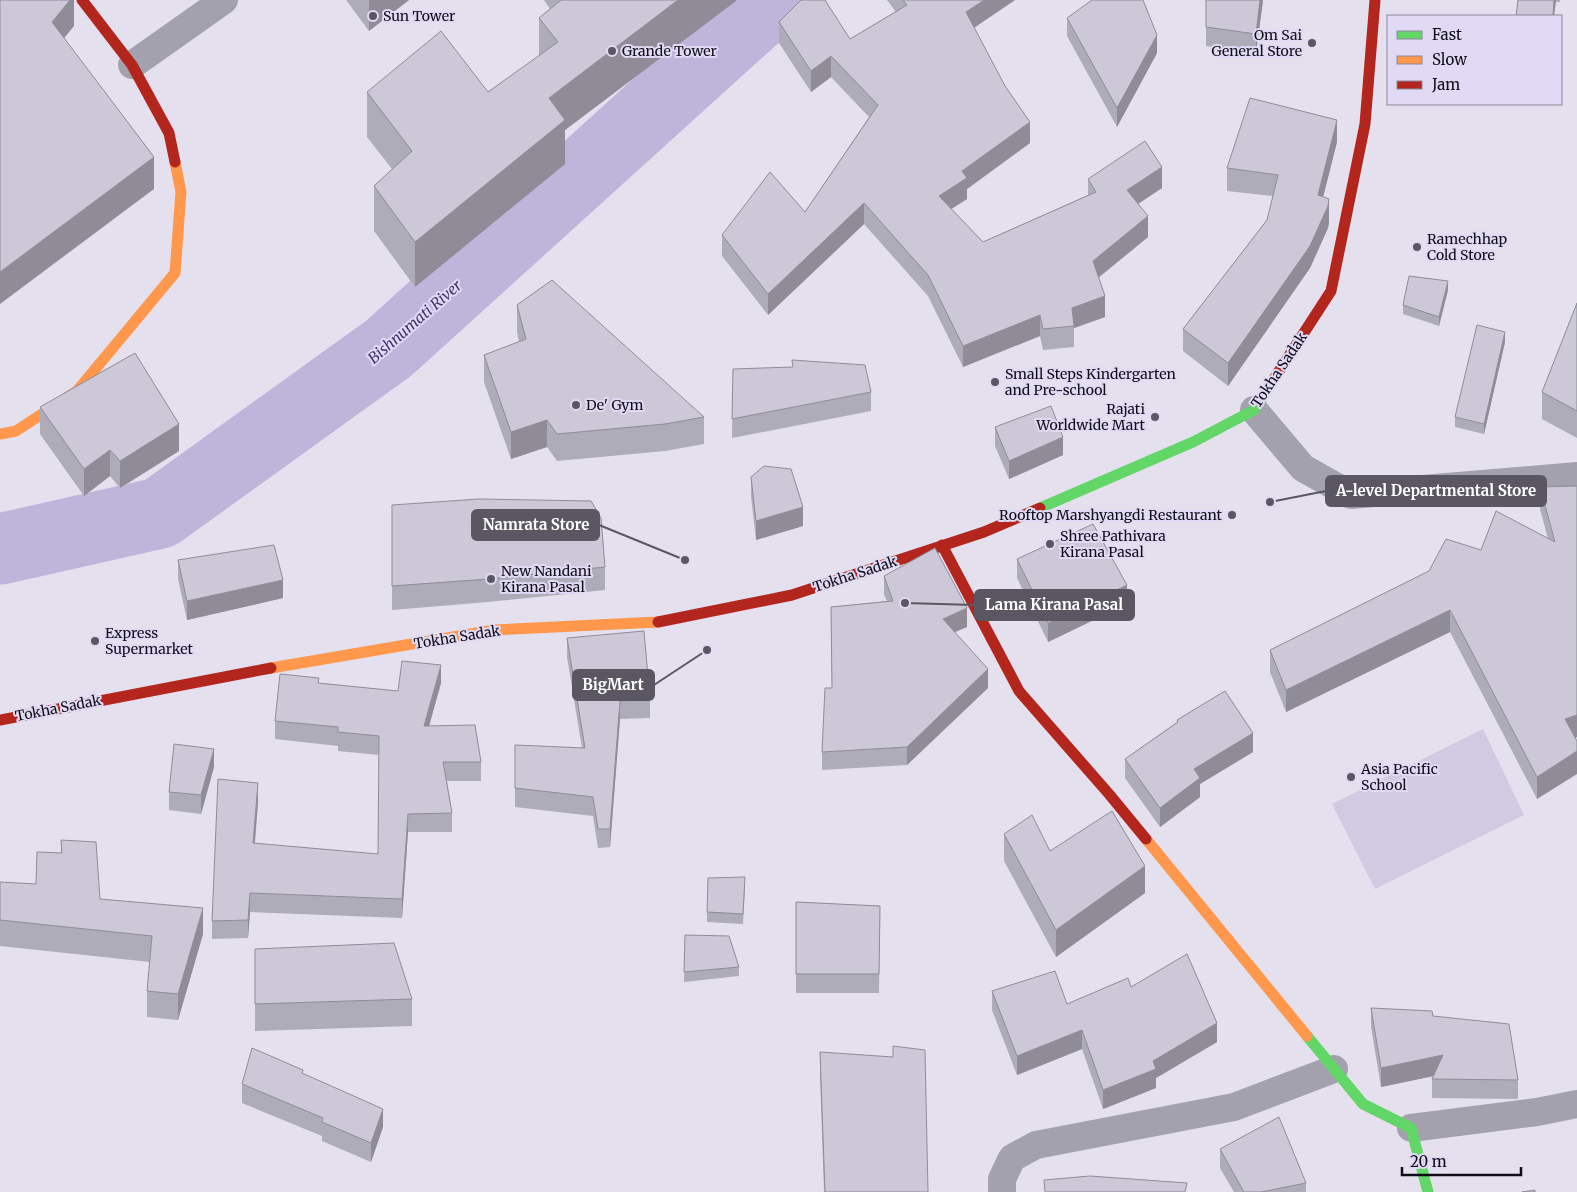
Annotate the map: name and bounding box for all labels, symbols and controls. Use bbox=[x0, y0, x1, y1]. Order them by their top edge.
place label: Sun Tower bbox=[383, 7, 455, 25]
marker: Sun Tower bbox=[367, 10, 379, 22]
legend bbox=[1387, 15, 1562, 105]
text: Fast bbox=[1432, 25, 1462, 44]
place label: Om Sai General Store bbox=[1211, 26, 1302, 60]
marker: Om Sai General Store bbox=[1306, 37, 1318, 49]
place label: Grande Tower bbox=[622, 42, 717, 60]
marker: Grande Tower bbox=[606, 45, 618, 57]
text: Slow bbox=[1432, 50, 1467, 69]
text: Jam bbox=[1431, 75, 1460, 94]
place label: Ramechhap Cold Store bbox=[1427, 230, 1507, 264]
marker: Ramechhap Cold Store bbox=[1411, 241, 1423, 253]
water label: Bishnumati River bbox=[364, 275, 466, 367]
street label: Tokha Sadak bbox=[1247, 329, 1311, 411]
place label: Small Steps Kindergarten and Pre-school bbox=[1005, 365, 1176, 399]
marker: Small Steps Kindergarten and Pre-school bbox=[989, 376, 1001, 388]
place label: De' Gym bbox=[586, 396, 644, 414]
marker: De' Gym bbox=[570, 399, 582, 411]
place label: Rajati Worldwide Mart bbox=[1035, 400, 1146, 434]
marker: Rajati Worldwide Mart bbox=[1149, 411, 1161, 423]
callout: A-level Departmental Store bbox=[1326, 476, 1546, 506]
text: A-level Departmental Store bbox=[1335, 481, 1536, 500]
place label: Rooftop Marshyangdi Restaurant bbox=[999, 506, 1223, 524]
marker: Rooftop Marshyangdi Restaurant bbox=[1226, 509, 1238, 521]
callout: Namrata Store bbox=[472, 510, 599, 540]
text: Namrata Store bbox=[483, 515, 589, 534]
place label: Shree Pathivara Kirana Pasal bbox=[1060, 527, 1166, 561]
marker: Shree Pathivara Kirana Pasal bbox=[1044, 538, 1056, 550]
street label: Tokha Sadak bbox=[811, 552, 899, 596]
place label: New Nandani Kirana Pasal bbox=[501, 562, 592, 596]
marker: New Nandani Kirana Pasal bbox=[485, 573, 497, 585]
callout: Lama Kirana Pasal bbox=[975, 590, 1134, 620]
text: Lama Kirana Pasal bbox=[985, 595, 1123, 614]
street label: Tokha Sadak bbox=[413, 621, 502, 653]
place label: Express Supermarket bbox=[105, 624, 194, 658]
marker: Express Supermarket bbox=[89, 635, 101, 647]
callout: BigMart bbox=[573, 670, 654, 700]
text: BigMart bbox=[582, 675, 644, 694]
street label: Tokha Sadak bbox=[13, 691, 103, 725]
place label: Asia Pacific School bbox=[1360, 760, 1438, 794]
marker: Asia Pacific School bbox=[1345, 771, 1357, 783]
scale bar bbox=[1402, 1144, 1521, 1176]
text: 20 m bbox=[1410, 1152, 1447, 1171]

